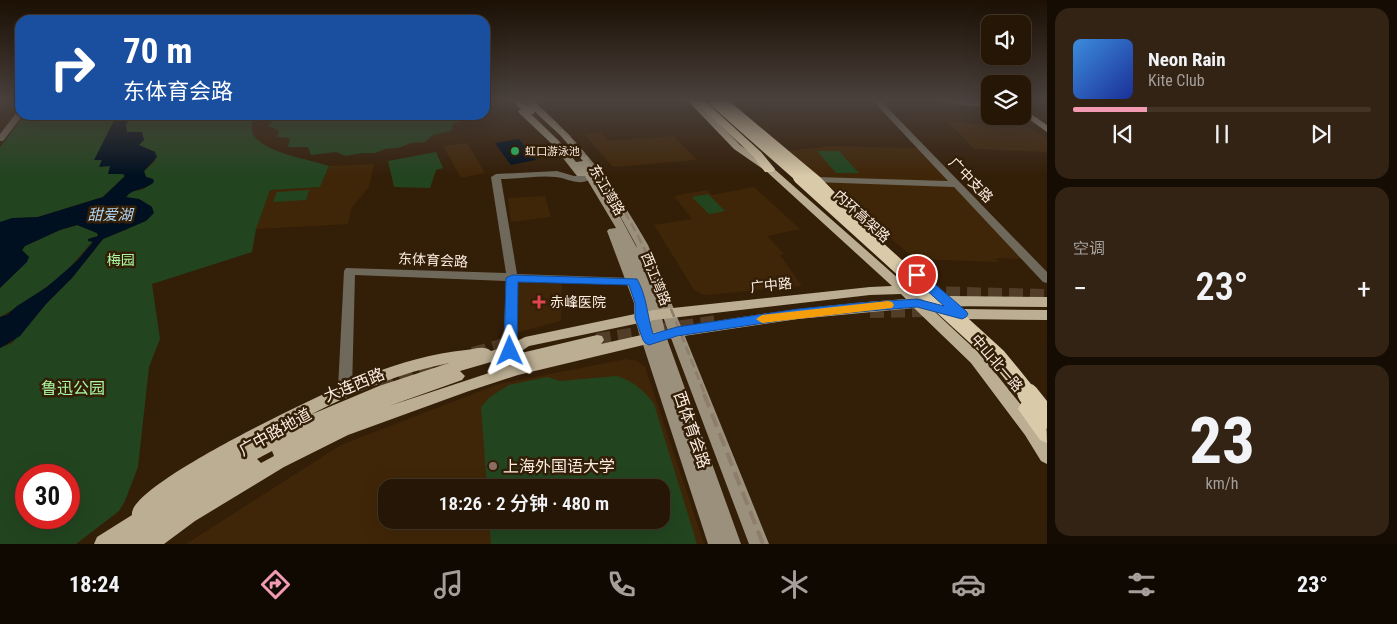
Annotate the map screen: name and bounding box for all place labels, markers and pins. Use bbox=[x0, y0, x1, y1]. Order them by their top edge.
marker: 虹口游泳池 bbox=[509, 145, 521, 157]
place label: 虹口游泳池 bbox=[525, 145, 580, 158]
pin bbox=[896, 254, 938, 296]
place label: 赤峰医院 bbox=[550, 294, 606, 310]
marker: 赤峰医院 bbox=[532, 295, 546, 309]
place label: 上海外国语大学 bbox=[503, 457, 615, 476]
marker: 上海外国语大学 bbox=[487, 460, 499, 472]

